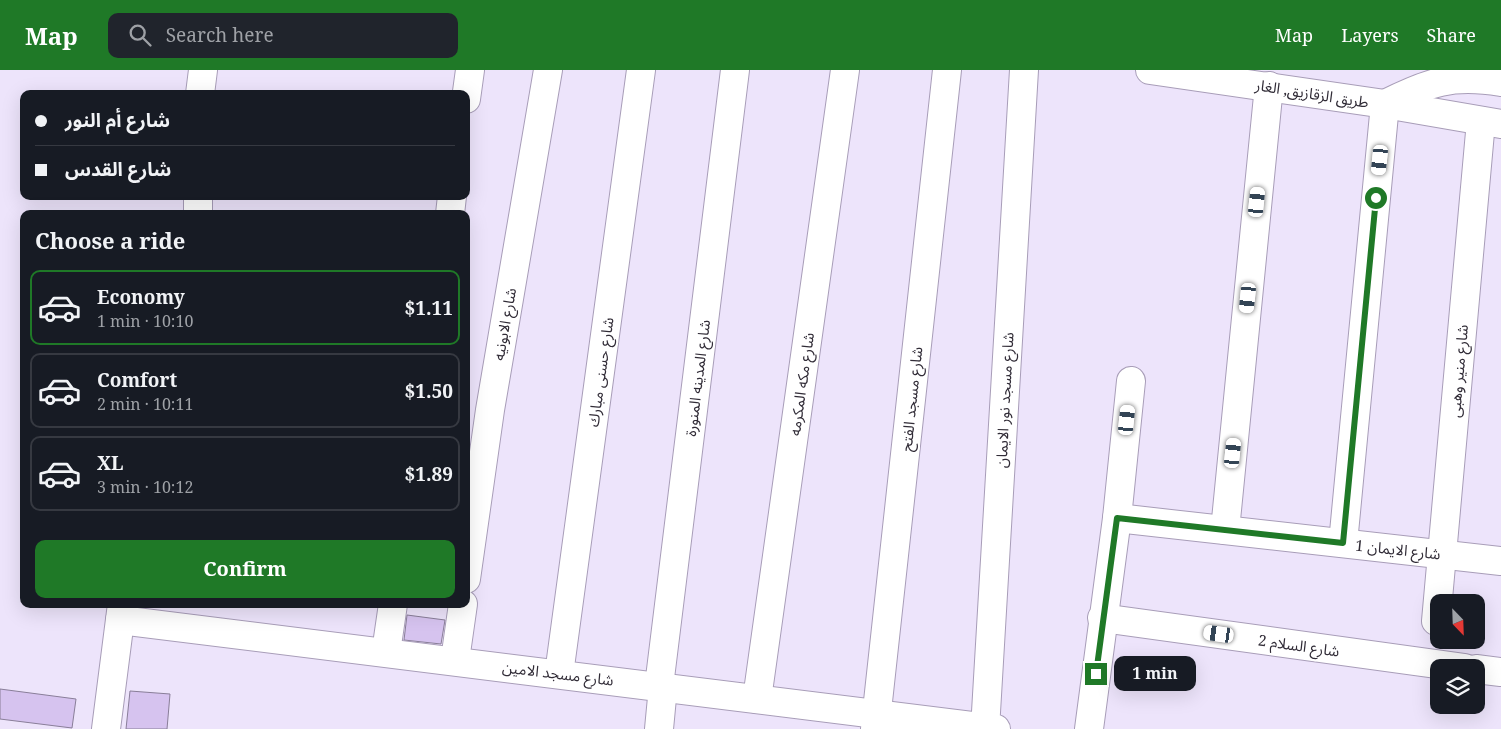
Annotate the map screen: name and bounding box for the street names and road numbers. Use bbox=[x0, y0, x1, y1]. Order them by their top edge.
street label: طريق الزقازيق, الغار bbox=[1253, 74, 1370, 113]
street label: شارع الابونيه bbox=[488, 286, 523, 362]
street label: شارع حسنى مبارك bbox=[582, 316, 621, 429]
street label: شارع المدينه المنورة bbox=[680, 318, 717, 438]
street label: شارع منير وهبى bbox=[1444, 324, 1475, 419]
street label: شارع مكه المكرمه bbox=[784, 331, 821, 437]
street label: شارع مسجد نور الايمان bbox=[990, 331, 1021, 468]
street label: شارع مسجد الفتح bbox=[896, 345, 929, 453]
street label: شارع الايمان 1 bbox=[1354, 535, 1442, 566]
street label: شارع السلام 2 bbox=[1257, 629, 1341, 664]
street label: شارع مسجد الامين bbox=[501, 656, 615, 693]

